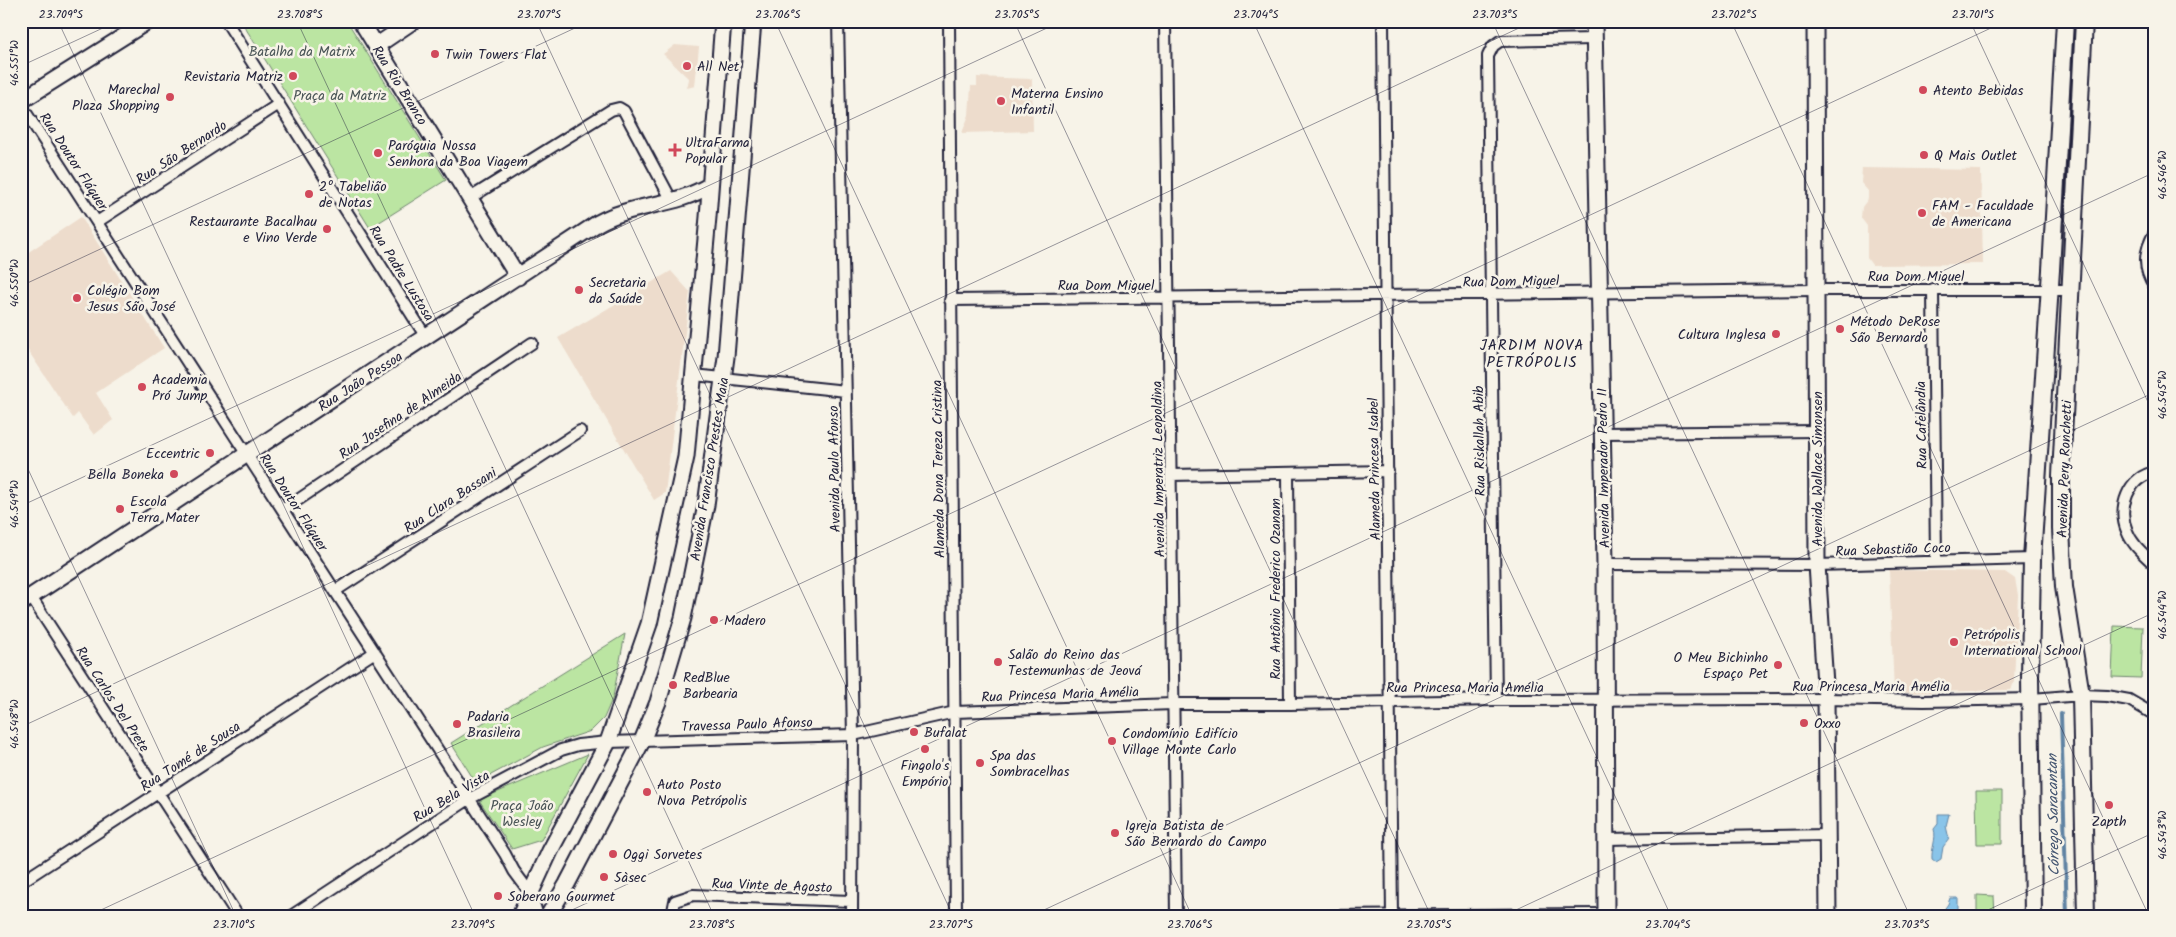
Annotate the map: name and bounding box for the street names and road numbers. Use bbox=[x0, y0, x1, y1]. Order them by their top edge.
street label: Rua Rio Branco bbox=[366, 41, 433, 130]
street label: Rua Doutor Fláquer bbox=[33, 108, 114, 216]
street label: Rua São Bernardo bbox=[132, 115, 232, 191]
street label: Rua Padre Lustosa bbox=[363, 221, 439, 326]
street label: Rua Dom Miguel bbox=[1868, 266, 1965, 288]
street label: Rua Dom Miguel bbox=[1462, 270, 1560, 294]
street label: Rua Dom Miguel bbox=[1058, 275, 1155, 297]
street label: Rua João Pessoa bbox=[314, 346, 407, 418]
street label: Rua Josefina de Almeida bbox=[335, 366, 467, 465]
street label: Avenida Francisco Prestes Maia bbox=[685, 376, 735, 563]
street label: Alameda Dona Tereza Cristina bbox=[926, 380, 952, 558]
street label: Avenida Imperatriz Leopoldina bbox=[1146, 380, 1172, 557]
street label: Rua Cafelândia bbox=[1910, 381, 1934, 469]
street label: Rua Riskallah Abib bbox=[1468, 385, 1492, 497]
street label: Avenida Imperador Pedro II bbox=[1592, 388, 1616, 548]
street label: Avenida Wallace Simonsen bbox=[1807, 391, 1829, 547]
street label: Alameda Princesa Isabel bbox=[1363, 397, 1387, 541]
street label: Avenida Pery Ronchetti bbox=[2052, 399, 2078, 538]
street label: Avenida Paulo Afonso bbox=[823, 405, 847, 533]
street label: Rua Doutor Fláquer bbox=[253, 449, 334, 557]
street label: Rua Clara Bassani bbox=[400, 462, 502, 539]
street label: Rua Antônio Frederico Ozanam bbox=[1265, 498, 1287, 680]
street label: Rua Sebastião Coco bbox=[1835, 537, 1951, 563]
street label: Rua Carlos Del Prete bbox=[70, 642, 155, 758]
street label: Rua Princesa Maria Amélia bbox=[1792, 676, 1950, 698]
street label: Rua Princesa Maria Amélia bbox=[1386, 677, 1544, 699]
street label: Rua Princesa Maria Amélia bbox=[981, 681, 1139, 709]
street label: Travessa Paulo Afonso bbox=[681, 712, 813, 738]
street label: Rua Tomé de Sousa bbox=[136, 716, 245, 798]
street label: Rua Bela Vista bbox=[409, 765, 494, 829]
street label: Rua Vinte de Agosto bbox=[711, 873, 833, 899]

